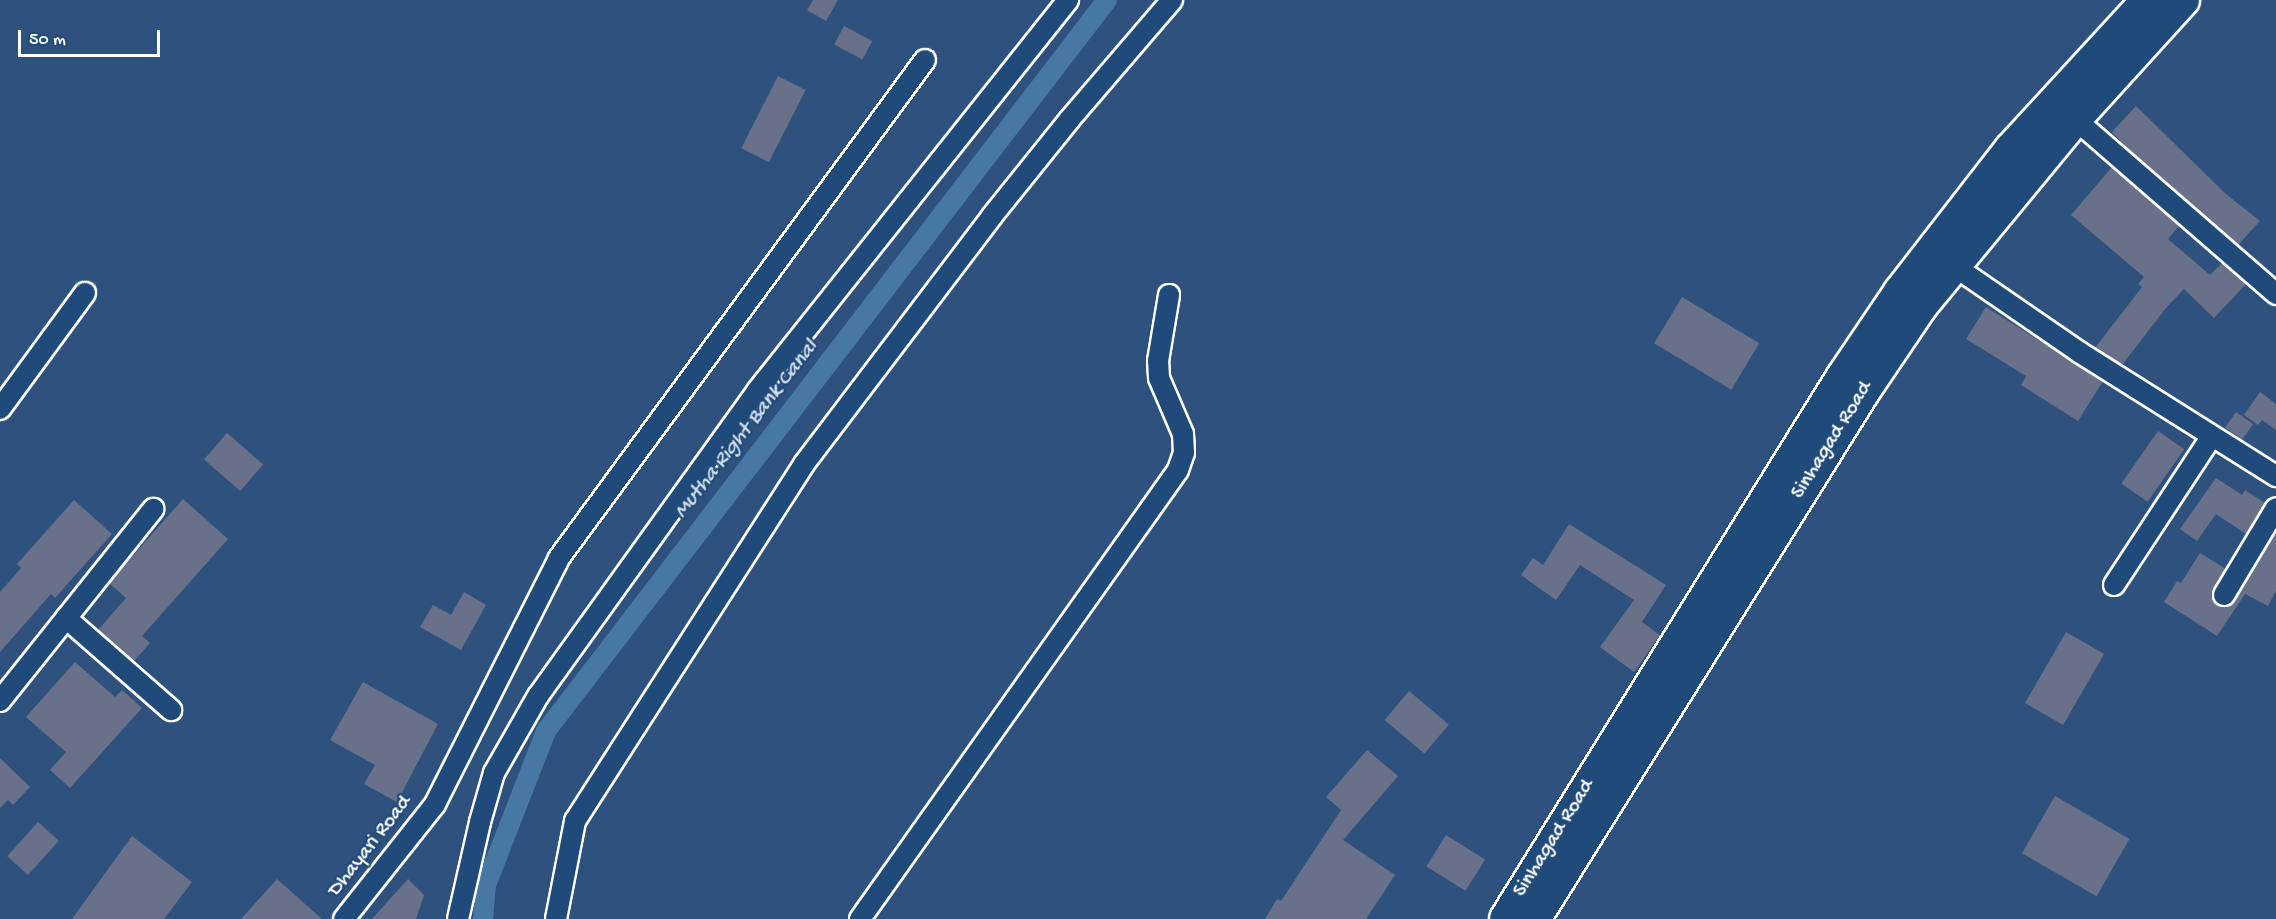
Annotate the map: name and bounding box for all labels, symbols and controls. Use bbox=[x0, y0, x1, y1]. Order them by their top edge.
scale bar bbox=[21, 18, 164, 56]
text: 50 m bbox=[29, 30, 66, 51]
water label: Mutha Right Bank Canal bbox=[669, 336, 825, 524]
street label: Sinhagad Road bbox=[1787, 378, 1879, 504]
street label: Sinhagad Road bbox=[1509, 776, 1601, 902]
street label: Dhayari Road bbox=[324, 791, 418, 903]

